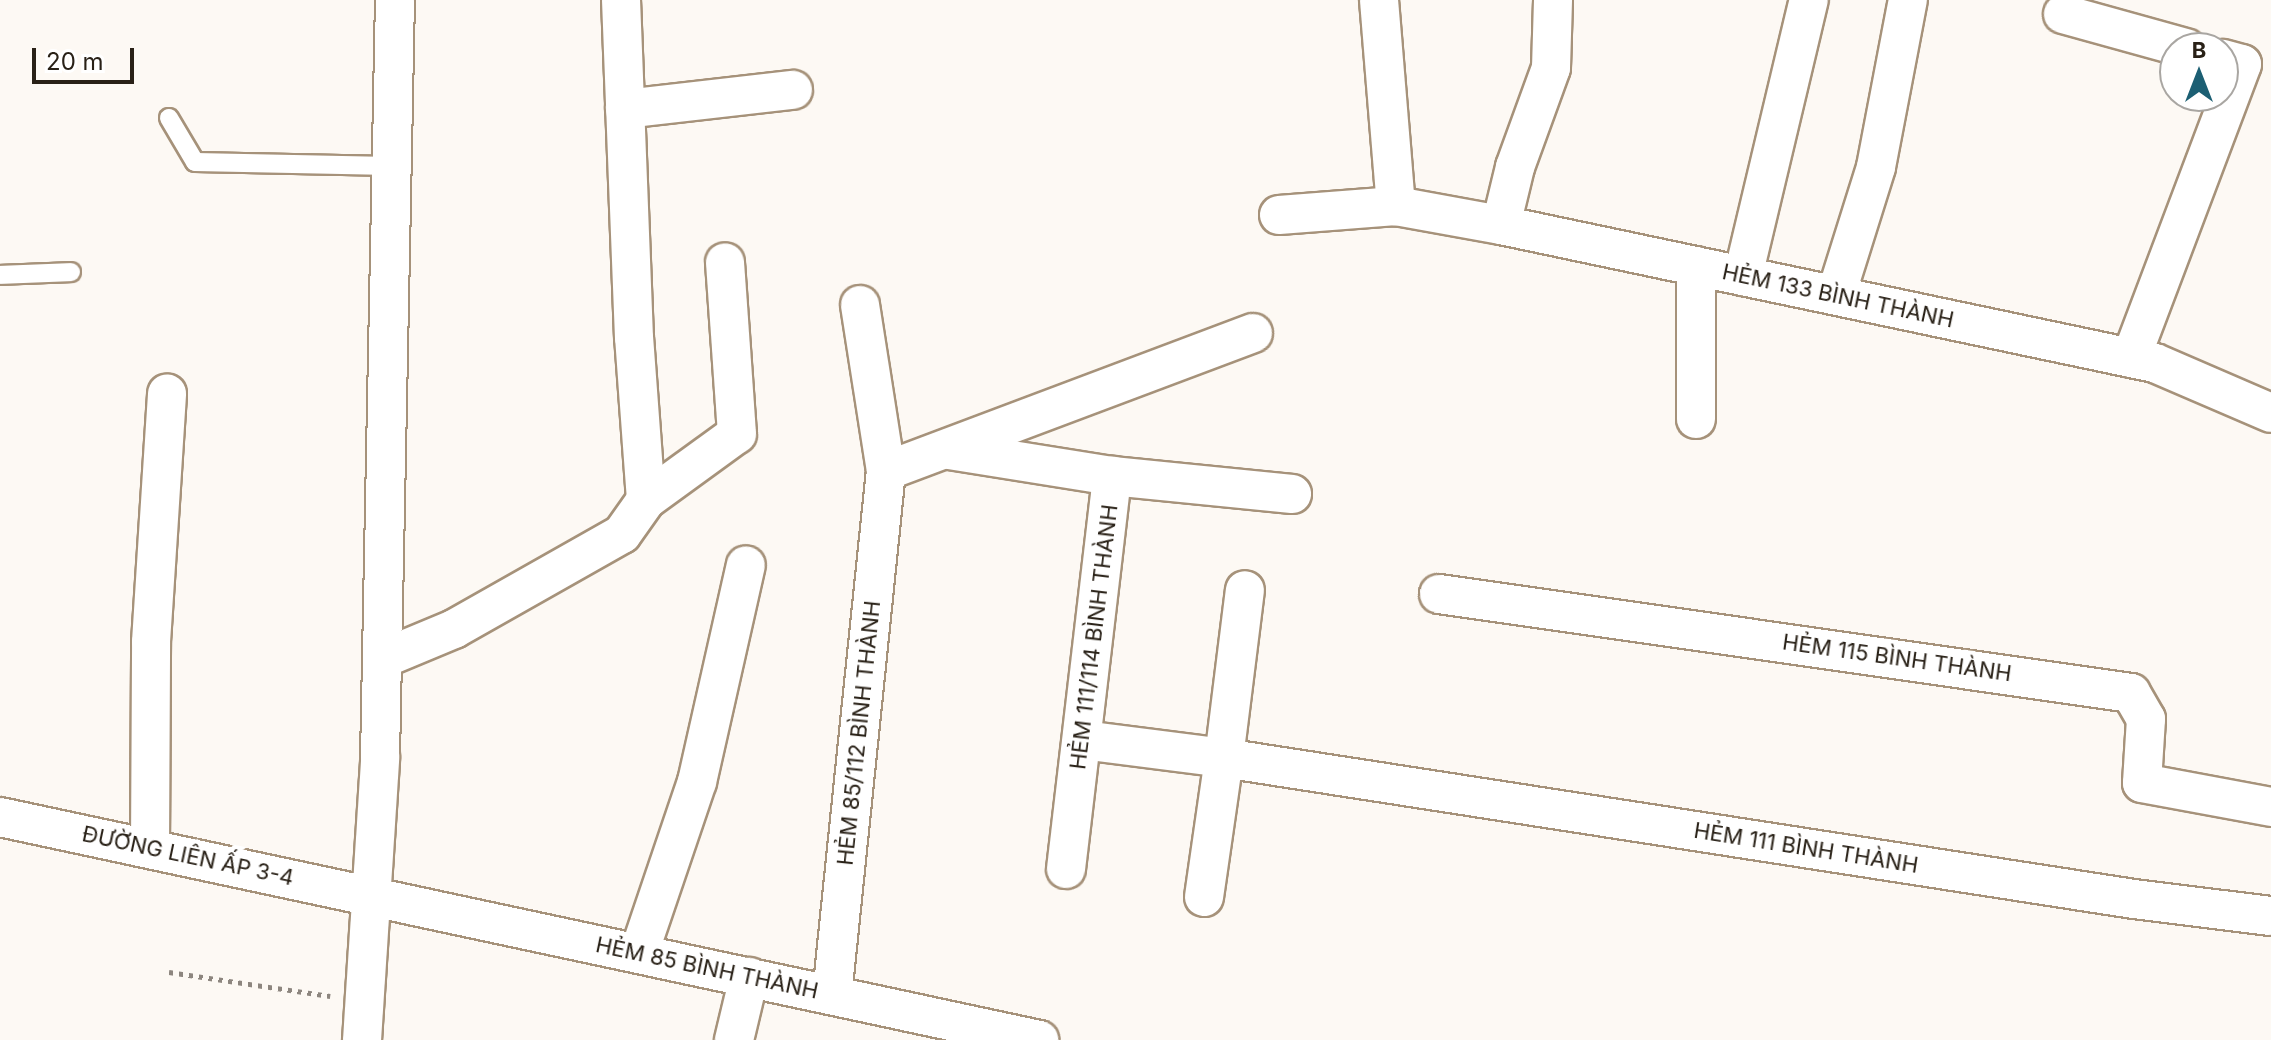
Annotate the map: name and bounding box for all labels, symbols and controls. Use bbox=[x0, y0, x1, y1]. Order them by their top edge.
scale bar bbox=[36, 32, 138, 82]
north arrow bbox=[2159, 32, 2239, 112]
text: B bbox=[2192, 37, 2206, 63]
text: 20 m bbox=[46, 47, 104, 76]
street label: HẺM 133 BÌNH THÀNH bbox=[1720, 259, 1956, 333]
street label: HẺM 111/114 BÌNH THÀNH bbox=[1065, 503, 1123, 771]
street label: HẺM 85/112 BÌNH THÀNH bbox=[832, 599, 886, 867]
street label: HẺM 115 BÌNH THÀNH bbox=[1781, 629, 2013, 687]
street label: HẺM 111 BÌNH THÀNH bbox=[1692, 817, 1920, 879]
street label: ĐƯỜNG LIÊN ẤP 3-4 bbox=[80, 821, 296, 891]
street label: HẺM 85 BÌNH THÀNH bbox=[593, 932, 821, 1004]

